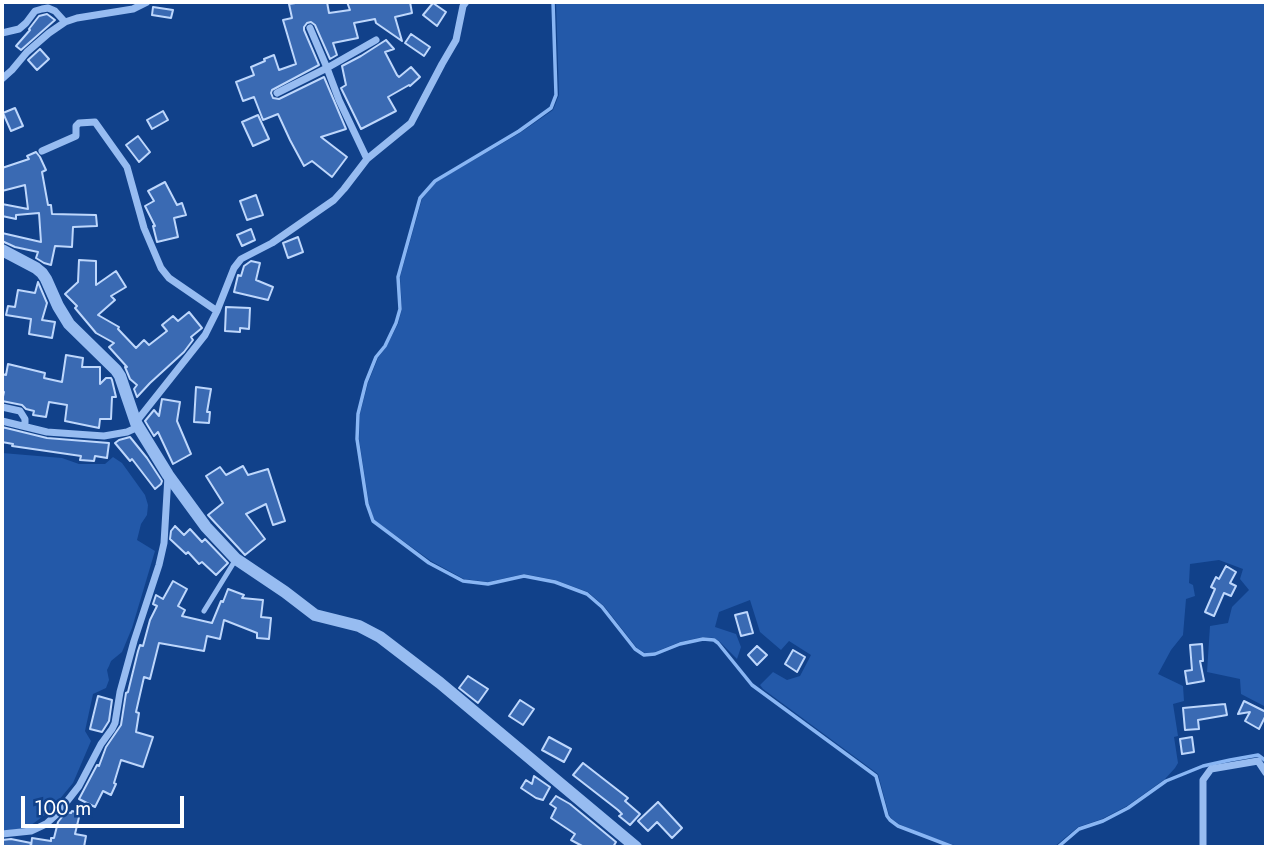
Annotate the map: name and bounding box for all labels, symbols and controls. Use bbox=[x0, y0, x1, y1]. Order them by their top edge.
scale bar bbox=[24, 782, 187, 826]
text: 100 m bbox=[34, 793, 91, 823]

